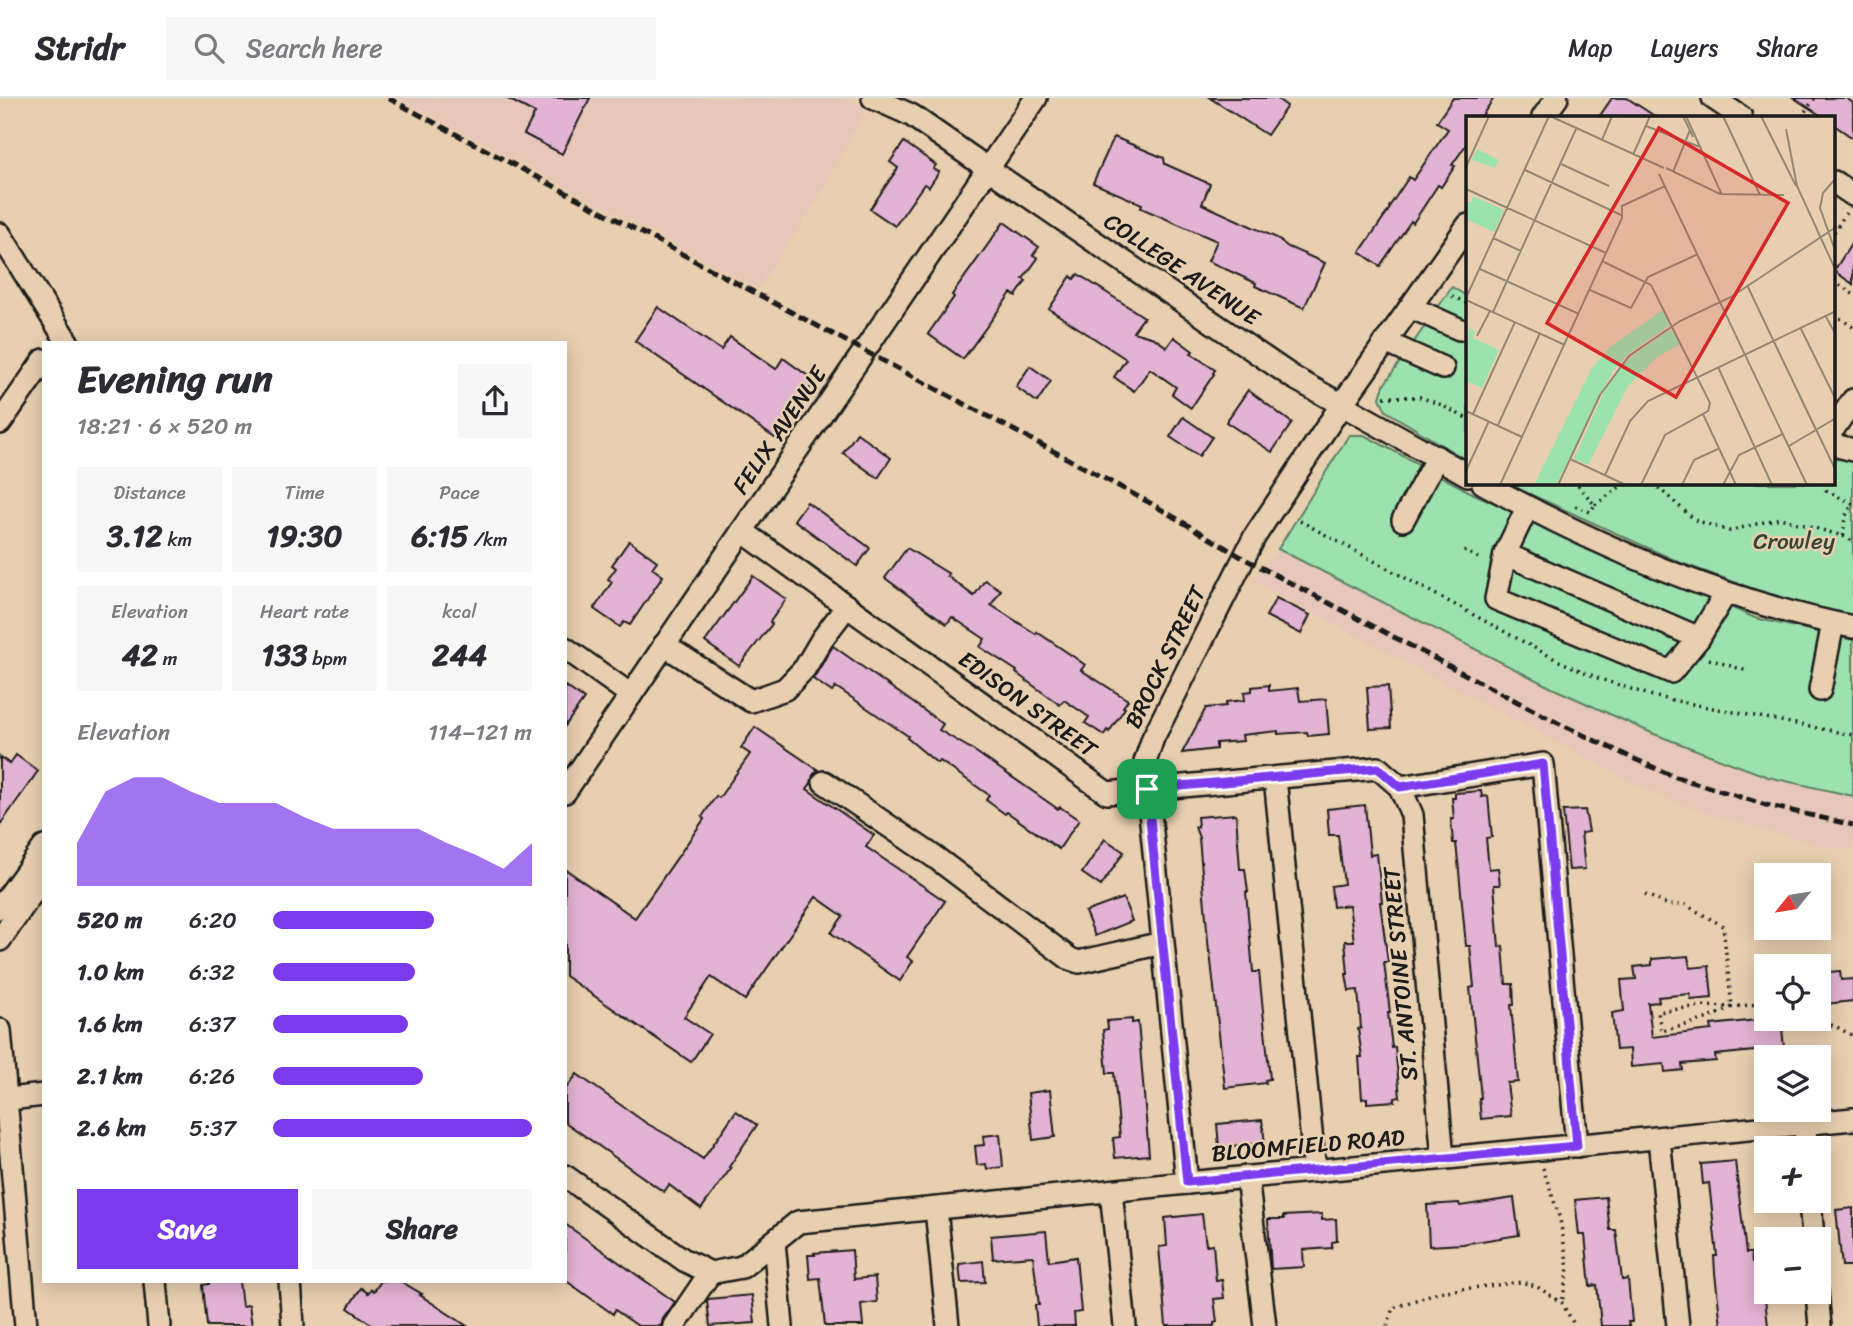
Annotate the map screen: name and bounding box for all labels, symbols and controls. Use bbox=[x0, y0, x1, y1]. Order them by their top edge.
search box bbox=[166, 17, 656, 80]
text: Stridr bbox=[35, 19, 124, 77]
text: Search here bbox=[246, 25, 383, 71]
text: Map bbox=[1568, 27, 1613, 69]
text: Layers bbox=[1651, 27, 1718, 69]
text: Share bbox=[1756, 27, 1818, 69]
icon: search bbox=[190, 29, 228, 67]
inset map bbox=[1466, 116, 1836, 485]
street label: COLLEGE AVENUE bbox=[1095, 202, 1269, 338]
text: Evening run bbox=[77, 346, 273, 413]
street label: FELIX AVENUE bbox=[721, 356, 838, 503]
button: share bbox=[458, 364, 532, 438]
text: 18:21 · 6 × 520 m bbox=[77, 406, 252, 447]
text: Distance bbox=[113, 476, 186, 509]
text: Time bbox=[284, 476, 325, 509]
text: Pace bbox=[439, 476, 480, 509]
text: 3.12 bbox=[107, 509, 163, 563]
text: 19:30 bbox=[267, 509, 342, 563]
text: 6:15 bbox=[411, 509, 469, 563]
park label: Crowley bbox=[1753, 521, 1835, 562]
text: km bbox=[163, 523, 192, 556]
text: /km bbox=[469, 523, 508, 556]
street label: BROCK STREET bbox=[1113, 577, 1219, 736]
text: Elevation bbox=[111, 595, 188, 628]
text: Heart rate bbox=[260, 595, 349, 628]
text: kcal bbox=[442, 595, 477, 628]
text: 42 bbox=[122, 628, 158, 682]
text: 133 bbox=[262, 628, 307, 682]
text: 244 bbox=[432, 628, 487, 682]
street label: EDISON STREET bbox=[949, 640, 1107, 770]
text: m bbox=[158, 642, 177, 675]
text: bpm bbox=[307, 642, 347, 675]
text: Elevation bbox=[77, 712, 170, 753]
text: 114–121 m bbox=[428, 712, 532, 753]
pin bbox=[1117, 759, 1177, 819]
icon: arrive bbox=[1128, 770, 1166, 808]
north arrow bbox=[1754, 863, 1830, 940]
map controls bbox=[1754, 863, 1831, 1304]
street label: ST. ANTOINE STREET bbox=[1371, 864, 1430, 1082]
text: 520 m bbox=[77, 900, 143, 941]
text: 6:20 bbox=[189, 900, 237, 941]
text: 1.0 km bbox=[77, 952, 144, 993]
text: 6:32 bbox=[189, 952, 235, 993]
button: locate bbox=[1754, 954, 1831, 1031]
text: 1.6 km bbox=[77, 1004, 143, 1045]
text: 6:37 bbox=[189, 1004, 235, 1045]
button: layers bbox=[1754, 1045, 1831, 1122]
text: 2.1 km bbox=[77, 1056, 143, 1097]
text: 6:26 bbox=[189, 1056, 235, 1097]
text: 2.6 km bbox=[77, 1108, 146, 1149]
text: 5:37 bbox=[189, 1108, 236, 1149]
street label: BLOOMFIELD ROAD bbox=[1210, 1117, 1407, 1174]
button: + bbox=[1754, 1136, 1831, 1213]
button: Save bbox=[77, 1189, 298, 1269]
button: Share bbox=[312, 1189, 532, 1269]
button: − bbox=[1754, 1227, 1831, 1304]

